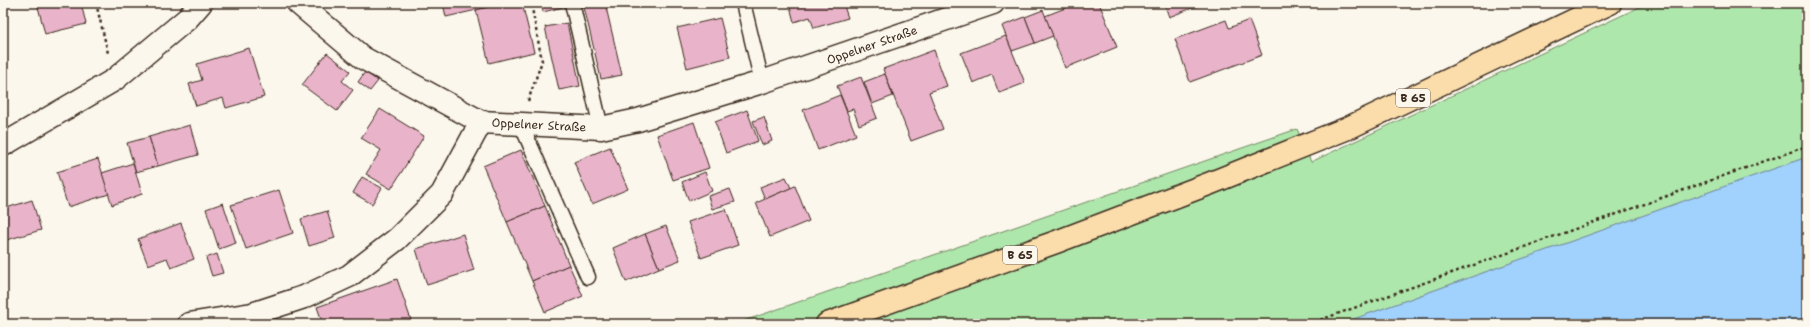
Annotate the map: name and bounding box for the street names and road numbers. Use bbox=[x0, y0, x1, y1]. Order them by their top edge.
street label: Oppelner Straße bbox=[825, 22, 920, 68]
road number: B 65 bbox=[1396, 89, 1430, 107]
street label: Oppelner Straße bbox=[491, 115, 587, 135]
road number: B 65 bbox=[1003, 246, 1037, 264]

